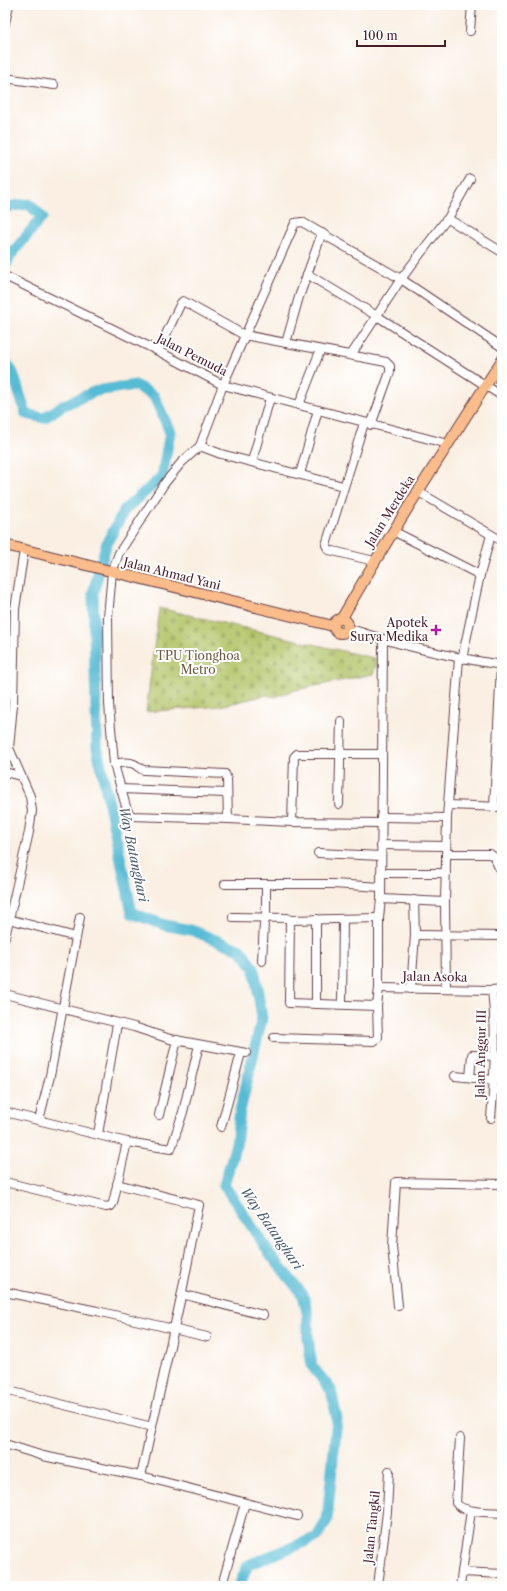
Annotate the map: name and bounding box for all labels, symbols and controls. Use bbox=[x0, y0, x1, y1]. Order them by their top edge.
scale bar bbox=[357, 22, 445, 48]
text: 100 m bbox=[363, 28, 398, 43]
street label: Jalan Pemuda bbox=[152, 329, 231, 379]
street label: Jalan Merdeka bbox=[361, 472, 418, 551]
street label: Jalan Ahmad Yani bbox=[120, 554, 222, 593]
place label: Apotek Surya Medika bbox=[350, 615, 429, 644]
marker: Apotek Surya Medika bbox=[431, 625, 441, 635]
park label: TPU Tionghoa Metro bbox=[156, 648, 241, 677]
water label: Way Batanghari bbox=[116, 805, 152, 904]
street label: Jalan Asoka bbox=[400, 968, 468, 985]
street label: Jalan Anggur III bbox=[472, 1010, 489, 1100]
water label: Way Batanghari bbox=[238, 1184, 307, 1273]
street label: Jalan Tangkil bbox=[360, 1489, 383, 1566]

